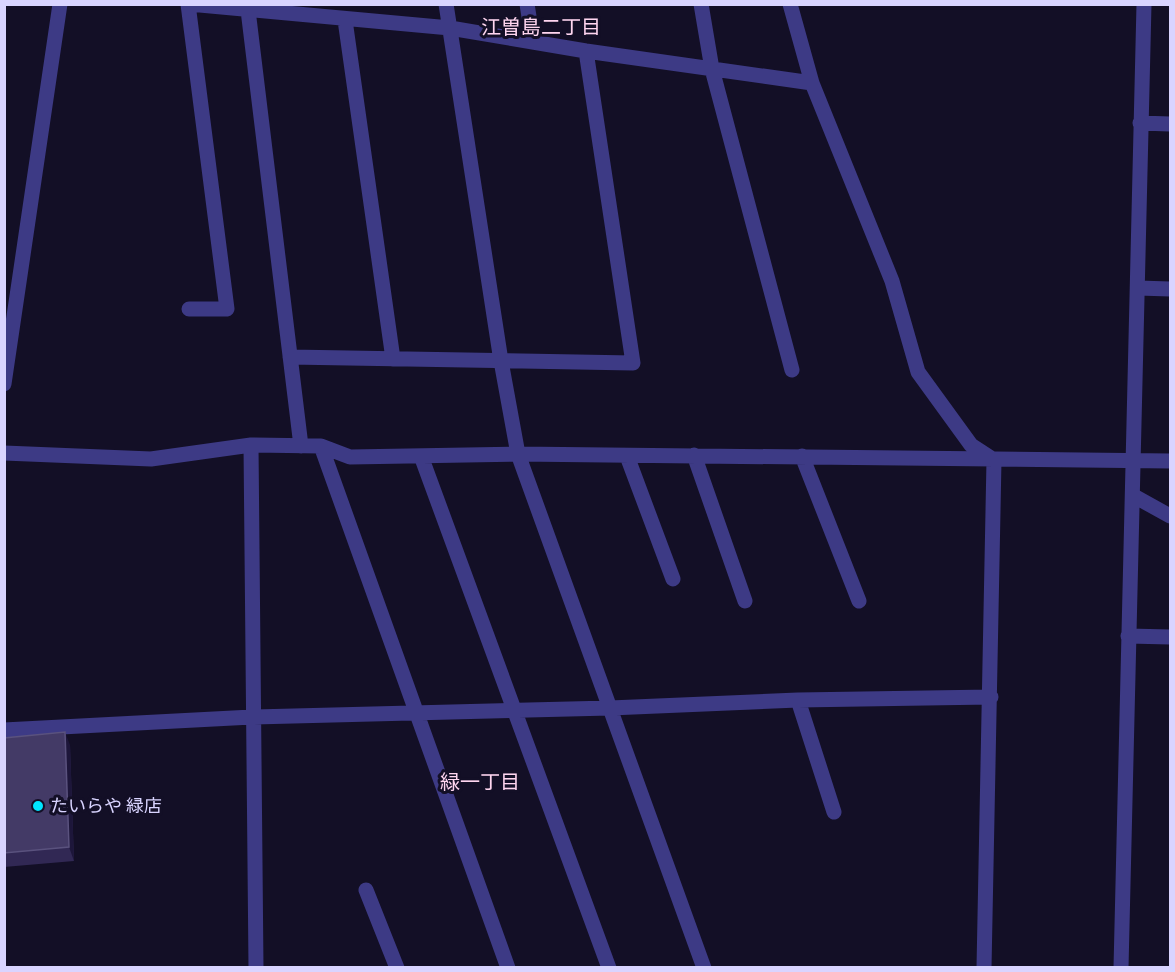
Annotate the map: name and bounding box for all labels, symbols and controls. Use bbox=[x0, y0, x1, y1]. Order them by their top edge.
district label: 江曽島二丁目 bbox=[481, 14, 601, 40]
district label: 緑一丁目 bbox=[440, 769, 520, 795]
place label: たいらや 緑店 bbox=[50, 794, 162, 817]
marker: たいらや 緑店 bbox=[31, 799, 45, 813]

